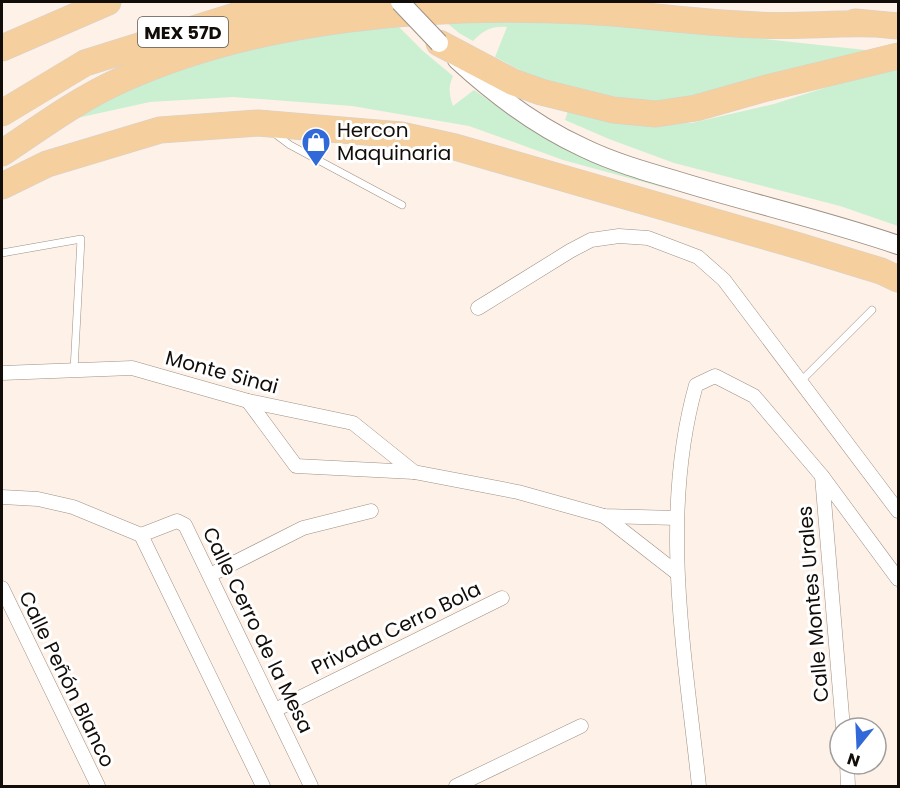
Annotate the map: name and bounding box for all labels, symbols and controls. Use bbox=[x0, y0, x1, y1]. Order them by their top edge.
road number: MEX 57D bbox=[138, 17, 228, 47]
place label: Hercon Maquinaria bbox=[337, 116, 451, 167]
shop icon: Hercon Maquinaria bbox=[300, 126, 332, 168]
street label: Monte Sinai bbox=[162, 343, 282, 401]
street label: Calle Montes Urales bbox=[790, 505, 836, 703]
street label: Calle Cerro de la Mesa bbox=[196, 522, 320, 738]
street label: Privada Cerro Bola bbox=[307, 575, 485, 681]
street label: Calle Peñón Blanco bbox=[12, 586, 122, 772]
north arrow bbox=[828, 716, 888, 776]
text: N bbox=[844, 747, 863, 773]

